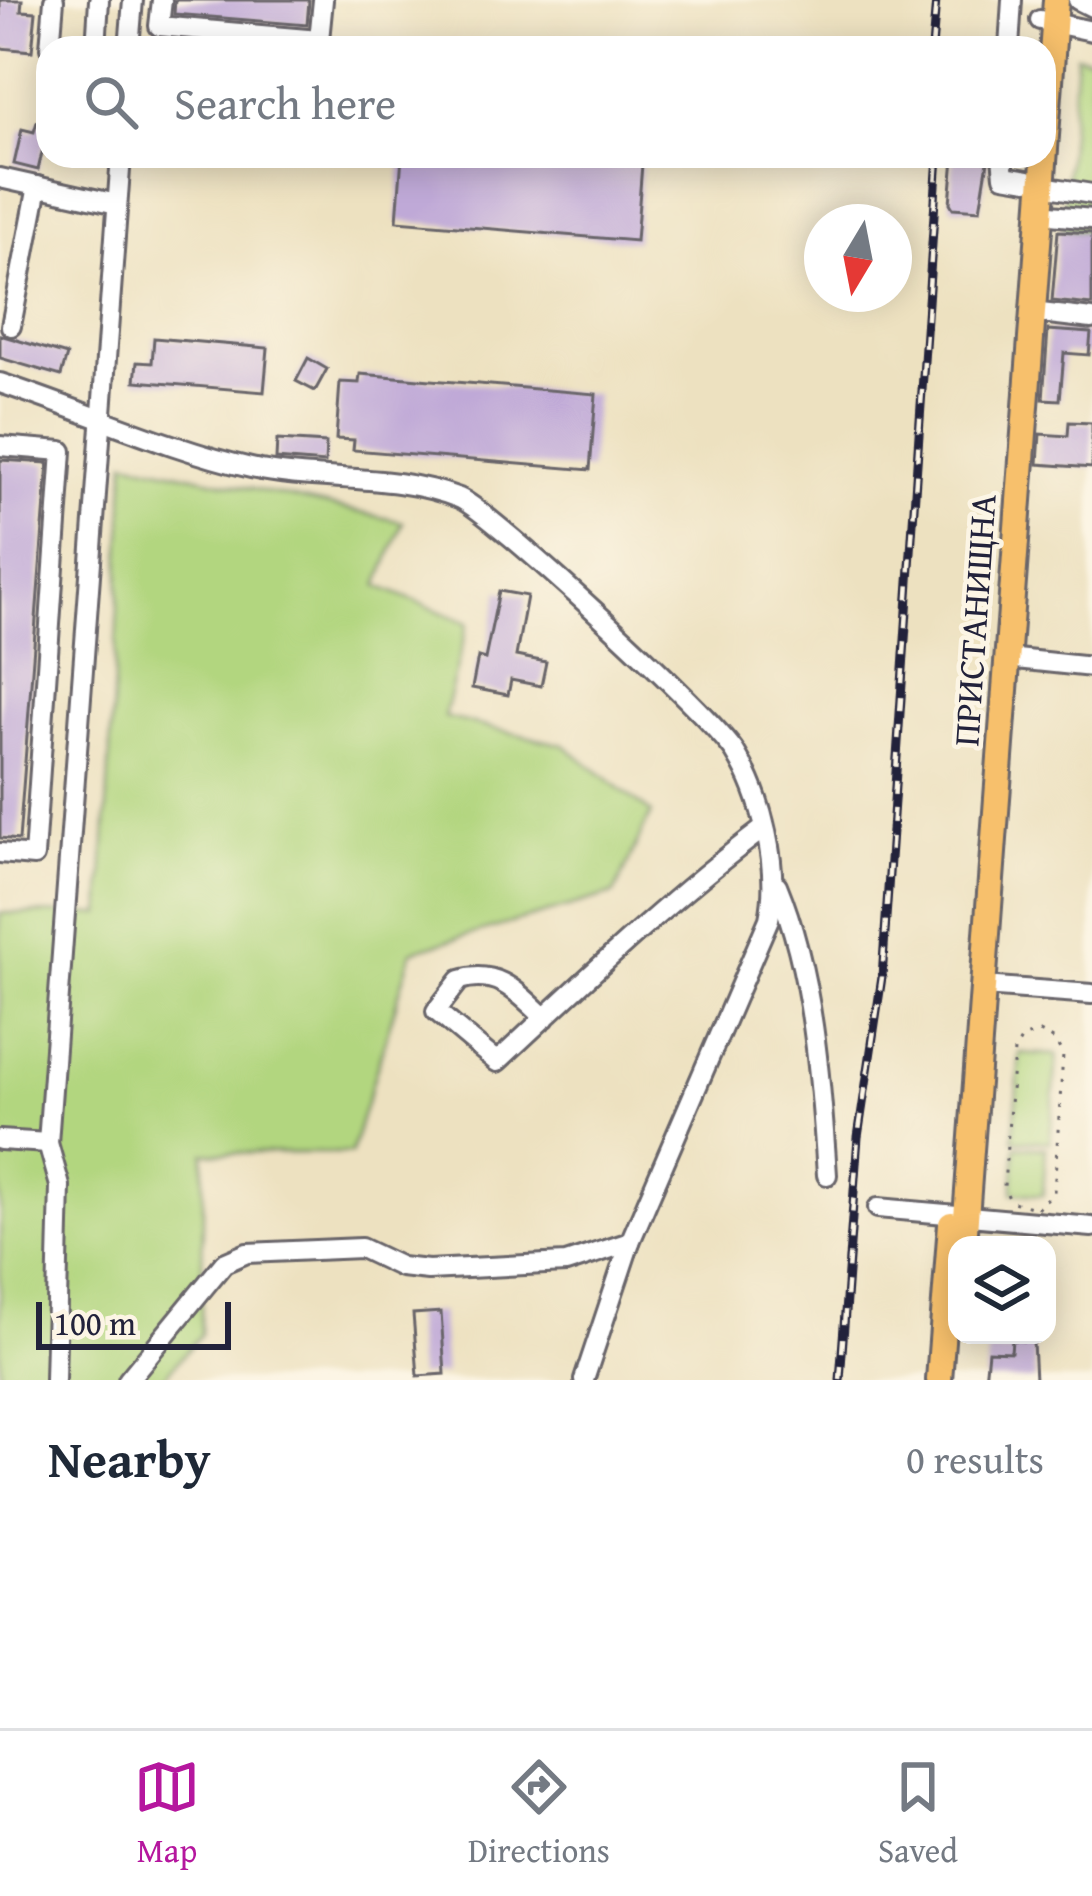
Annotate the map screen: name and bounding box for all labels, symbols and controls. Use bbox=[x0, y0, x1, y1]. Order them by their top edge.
search box bbox=[36, 36, 1056, 168]
icon: search bbox=[78, 69, 144, 135]
text: Search here bbox=[174, 70, 396, 135]
north arrow bbox=[804, 204, 912, 312]
street label: ПРИСТАНИЩНА bbox=[938, 492, 1009, 748]
map controls bbox=[948, 1236, 1056, 1344]
button: layers bbox=[948, 1236, 1056, 1344]
scale bar bbox=[36, 1296, 231, 1349]
text: 100 m bbox=[54, 1299, 136, 1347]
text: Nearby bbox=[48, 1421, 211, 1496]
text: 0 results bbox=[906, 1430, 1044, 1487]
tab: Map bbox=[134, 1754, 200, 1874]
tab: Directions bbox=[468, 1754, 610, 1874]
tab: Saved bbox=[878, 1754, 958, 1874]

